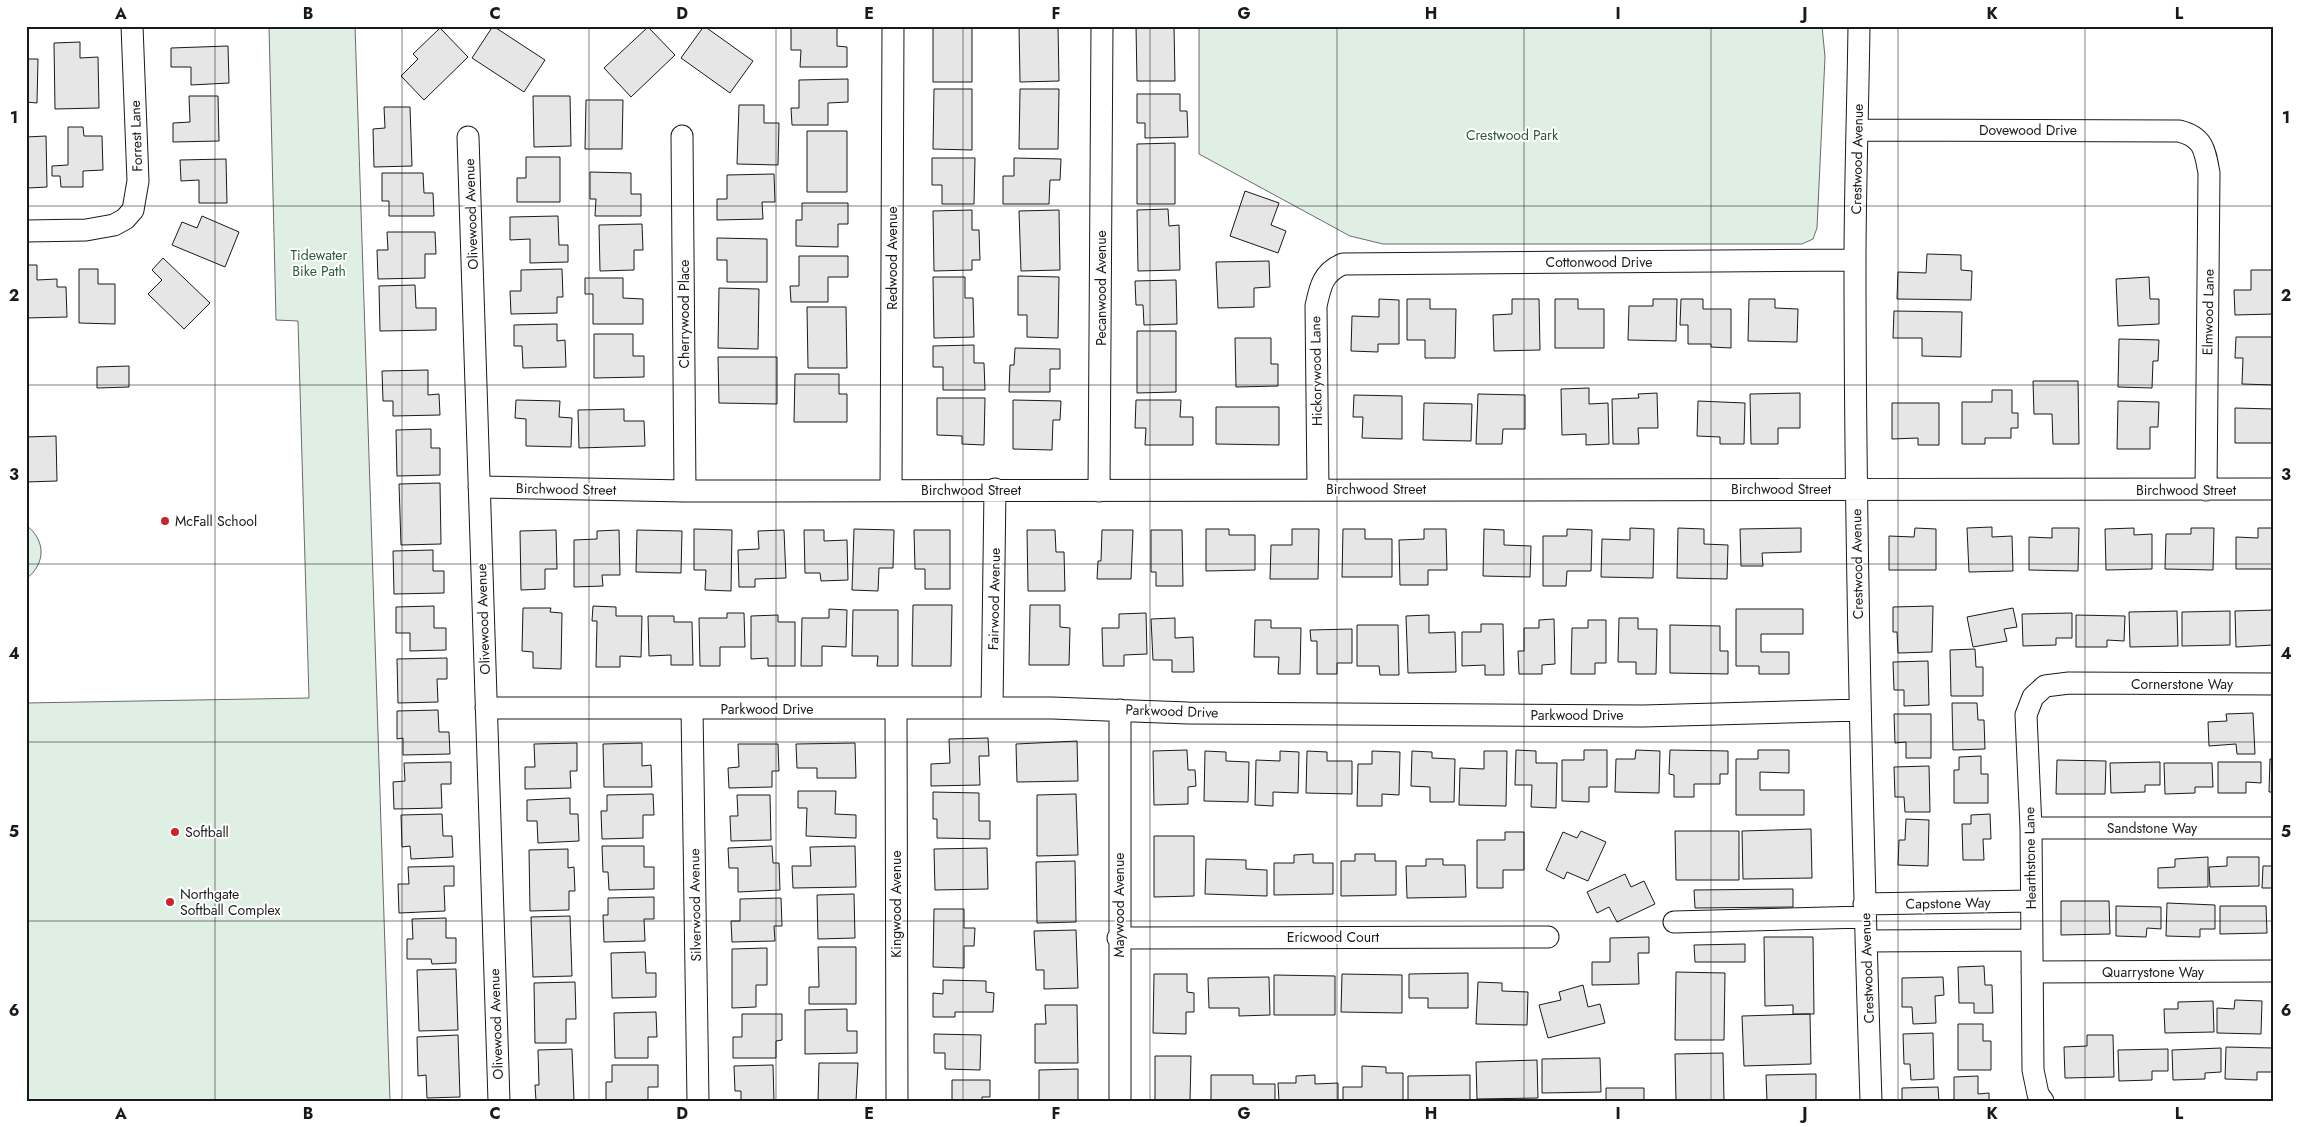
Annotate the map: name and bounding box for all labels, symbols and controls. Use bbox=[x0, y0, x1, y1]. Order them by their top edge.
text: A bbox=[114, 2, 127, 25]
text: B bbox=[303, 2, 313, 25]
text: C bbox=[489, 2, 501, 25]
text: D bbox=[676, 2, 688, 25]
text: E bbox=[864, 2, 874, 25]
text: F bbox=[1052, 2, 1060, 25]
text: G bbox=[1237, 2, 1251, 25]
text: H bbox=[1425, 2, 1437, 25]
text: I bbox=[1615, 2, 1621, 25]
text: J bbox=[1799, 2, 1808, 25]
text: K bbox=[1986, 2, 1998, 25]
text: L bbox=[2175, 2, 2184, 25]
street label: Forrest Lane bbox=[125, 100, 147, 172]
street label: Crestwood Avenue bbox=[1846, 103, 1868, 215]
text: 1 bbox=[10, 106, 18, 129]
text: 1 bbox=[2282, 106, 2290, 129]
street label: Dovewood Drive bbox=[1979, 120, 2077, 140]
park label: Crestwood Park bbox=[1466, 125, 1559, 145]
street label: Olivewood Avenue bbox=[459, 158, 483, 270]
street label: Redwood Avenue bbox=[882, 206, 902, 310]
street label: Pecanwood Avenue bbox=[1091, 230, 1111, 346]
park label: Tidewater Bike Path bbox=[291, 245, 348, 281]
street label: Cottonwood Drive bbox=[1546, 252, 1652, 272]
street label: Cherrywood Place bbox=[674, 259, 694, 369]
street label: Elmwood Lane bbox=[2197, 269, 2219, 355]
text: 2 bbox=[9, 284, 19, 307]
text: 2 bbox=[2281, 284, 2291, 307]
street label: Hickorywood Lane bbox=[1305, 316, 1327, 426]
text: 3 bbox=[9, 463, 19, 486]
text: 3 bbox=[2281, 463, 2291, 486]
street label: Birchwood Street bbox=[516, 478, 617, 500]
street label: Birchwood Street bbox=[1326, 479, 1427, 499]
street label: Birchwood Street bbox=[1731, 479, 1832, 499]
street label: Birchwood Street bbox=[921, 480, 1022, 500]
street label: Birchwood Street bbox=[2136, 480, 2237, 500]
street label: Crestwood Avenue bbox=[1846, 508, 1868, 620]
place label: McFall School bbox=[175, 511, 257, 531]
marker: McFall School bbox=[159, 515, 171, 527]
street label: Fairwood Avenue bbox=[983, 548, 1005, 650]
street label: Olivewood Avenue bbox=[471, 563, 495, 675]
text: 4 bbox=[8, 642, 20, 665]
text: 4 bbox=[2280, 642, 2292, 665]
street label: Cornerstone Way bbox=[2131, 674, 2234, 694]
street label: Parkwood Drive bbox=[720, 699, 814, 719]
street label: Parkwood Drive bbox=[1125, 699, 1219, 723]
street label: Parkwood Drive bbox=[1530, 705, 1624, 725]
street label: Hearthstone Lane bbox=[2019, 807, 2041, 909]
street label: Sandstone Way bbox=[2107, 818, 2198, 838]
text: 5 bbox=[9, 820, 19, 843]
text: 5 bbox=[2281, 820, 2291, 843]
place label: Softball bbox=[185, 822, 229, 842]
marker: Softball bbox=[169, 826, 181, 838]
street label: Silverwood Avenue bbox=[684, 848, 706, 962]
street label: Kingwood Avenue bbox=[886, 850, 906, 958]
street label: Maywood Avenue bbox=[1109, 853, 1129, 957]
place label: Northgate Softball Complex bbox=[180, 884, 280, 920]
street label: Capstone Way bbox=[1905, 892, 1992, 914]
marker: Northgate Softball Complex bbox=[164, 896, 176, 908]
street label: Crestwood Avenue bbox=[1855, 912, 1879, 1024]
street label: Ericwood Court bbox=[1287, 927, 1380, 947]
street label: Quarrystone Way bbox=[2102, 962, 2205, 982]
street label: Olivewood Avenue bbox=[484, 968, 508, 1080]
text: 6 bbox=[9, 999, 19, 1022]
text: 6 bbox=[2281, 999, 2291, 1022]
text: A bbox=[114, 1102, 127, 1125]
text: B bbox=[303, 1102, 313, 1125]
text: C bbox=[489, 1102, 501, 1125]
text: D bbox=[676, 1102, 688, 1125]
text: E bbox=[864, 1102, 874, 1125]
text: F bbox=[1052, 1102, 1060, 1125]
text: G bbox=[1237, 1102, 1251, 1125]
text: H bbox=[1425, 1102, 1437, 1125]
text: I bbox=[1615, 1102, 1621, 1125]
text: J bbox=[1799, 1102, 1808, 1125]
text: K bbox=[1986, 1102, 1998, 1125]
text: L bbox=[2175, 1102, 2184, 1125]

